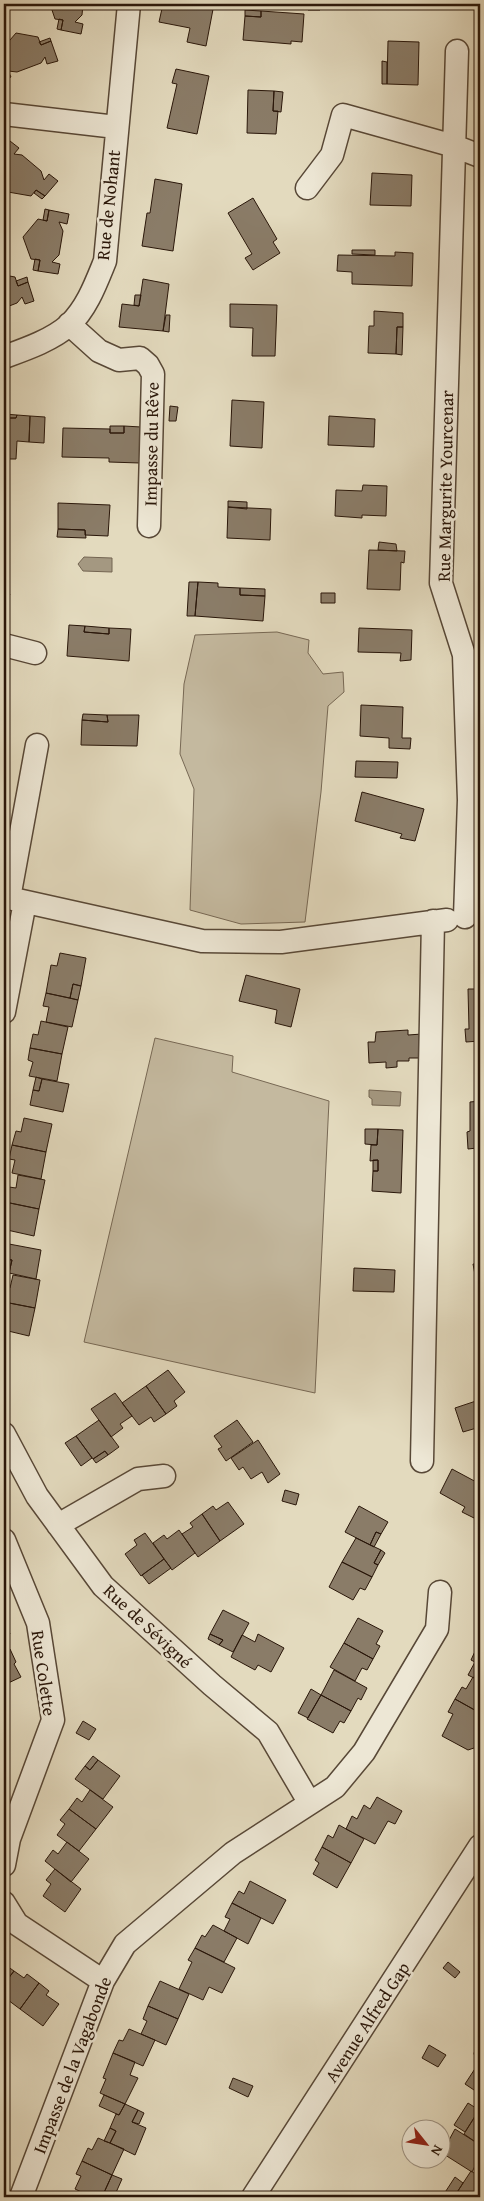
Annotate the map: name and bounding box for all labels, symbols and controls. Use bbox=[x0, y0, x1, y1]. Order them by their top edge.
street label: Rue de Nohant bbox=[89, 148, 127, 261]
street label: Impasse du Rêve bbox=[136, 382, 166, 506]
street label: Rue Margurite Yourcenar bbox=[430, 390, 460, 582]
street label: Rue de Sévigné bbox=[97, 1577, 199, 1675]
street label: Rue Colette bbox=[25, 1628, 63, 1718]
street label: Avenue Alfred Gap bbox=[318, 1956, 416, 2088]
street label: Impasse de la Vagabonde bbox=[26, 1972, 118, 2158]
north arrow bbox=[402, 2118, 452, 2168]
text: N bbox=[426, 2141, 448, 2160]

